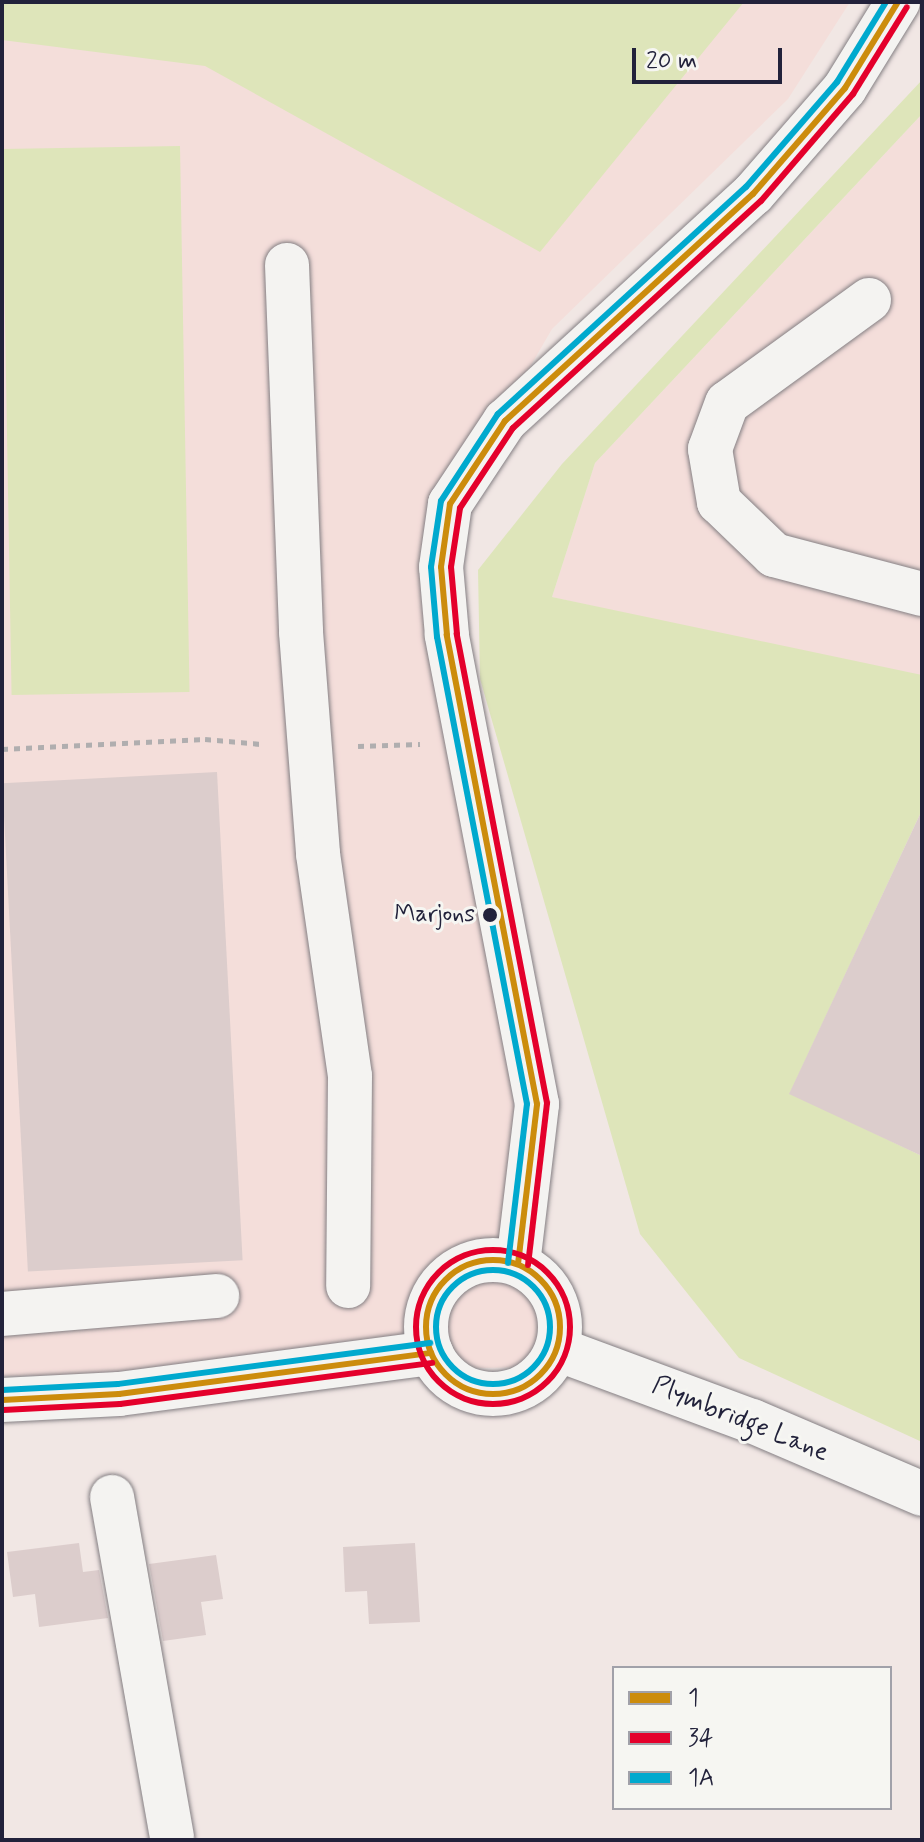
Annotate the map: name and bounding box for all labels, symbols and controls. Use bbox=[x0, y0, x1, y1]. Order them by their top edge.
scale bar bbox=[636, 32, 786, 82]
text: 20 m bbox=[646, 46, 697, 77]
place label: Marjons bbox=[394, 901, 475, 929]
marker: Marjons bbox=[482, 907, 498, 923]
street label: Plymbridge Lane bbox=[648, 1371, 832, 1469]
legend bbox=[612, 1666, 892, 1810]
text: 1 bbox=[688, 1683, 699, 1714]
text: 34 bbox=[688, 1723, 713, 1754]
text: 1A bbox=[688, 1763, 714, 1794]

